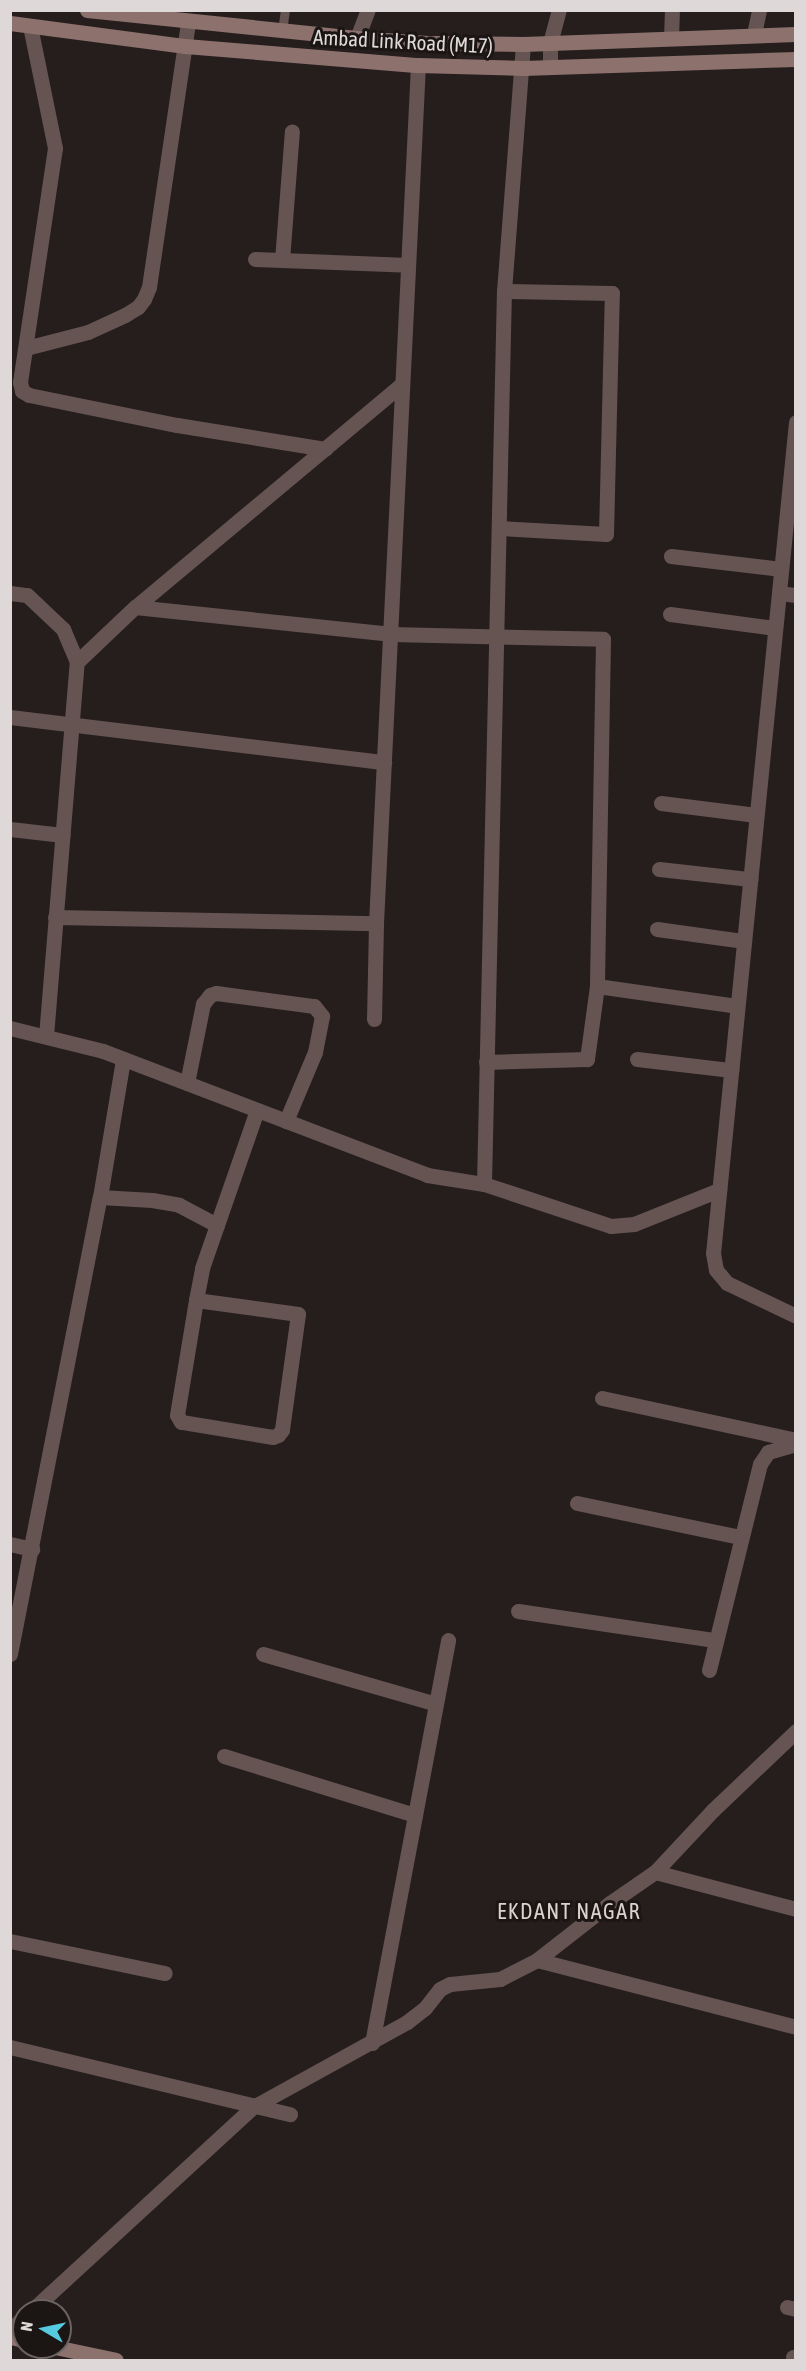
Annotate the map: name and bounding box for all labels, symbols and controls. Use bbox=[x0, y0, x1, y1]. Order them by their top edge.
street label: Ambad Link Road (M17) bbox=[312, 24, 494, 58]
district label: EKDANT NAGAR bbox=[497, 1899, 641, 1925]
north arrow bbox=[12, 2299, 72, 2359]
text: N bbox=[17, 2320, 36, 2333]

